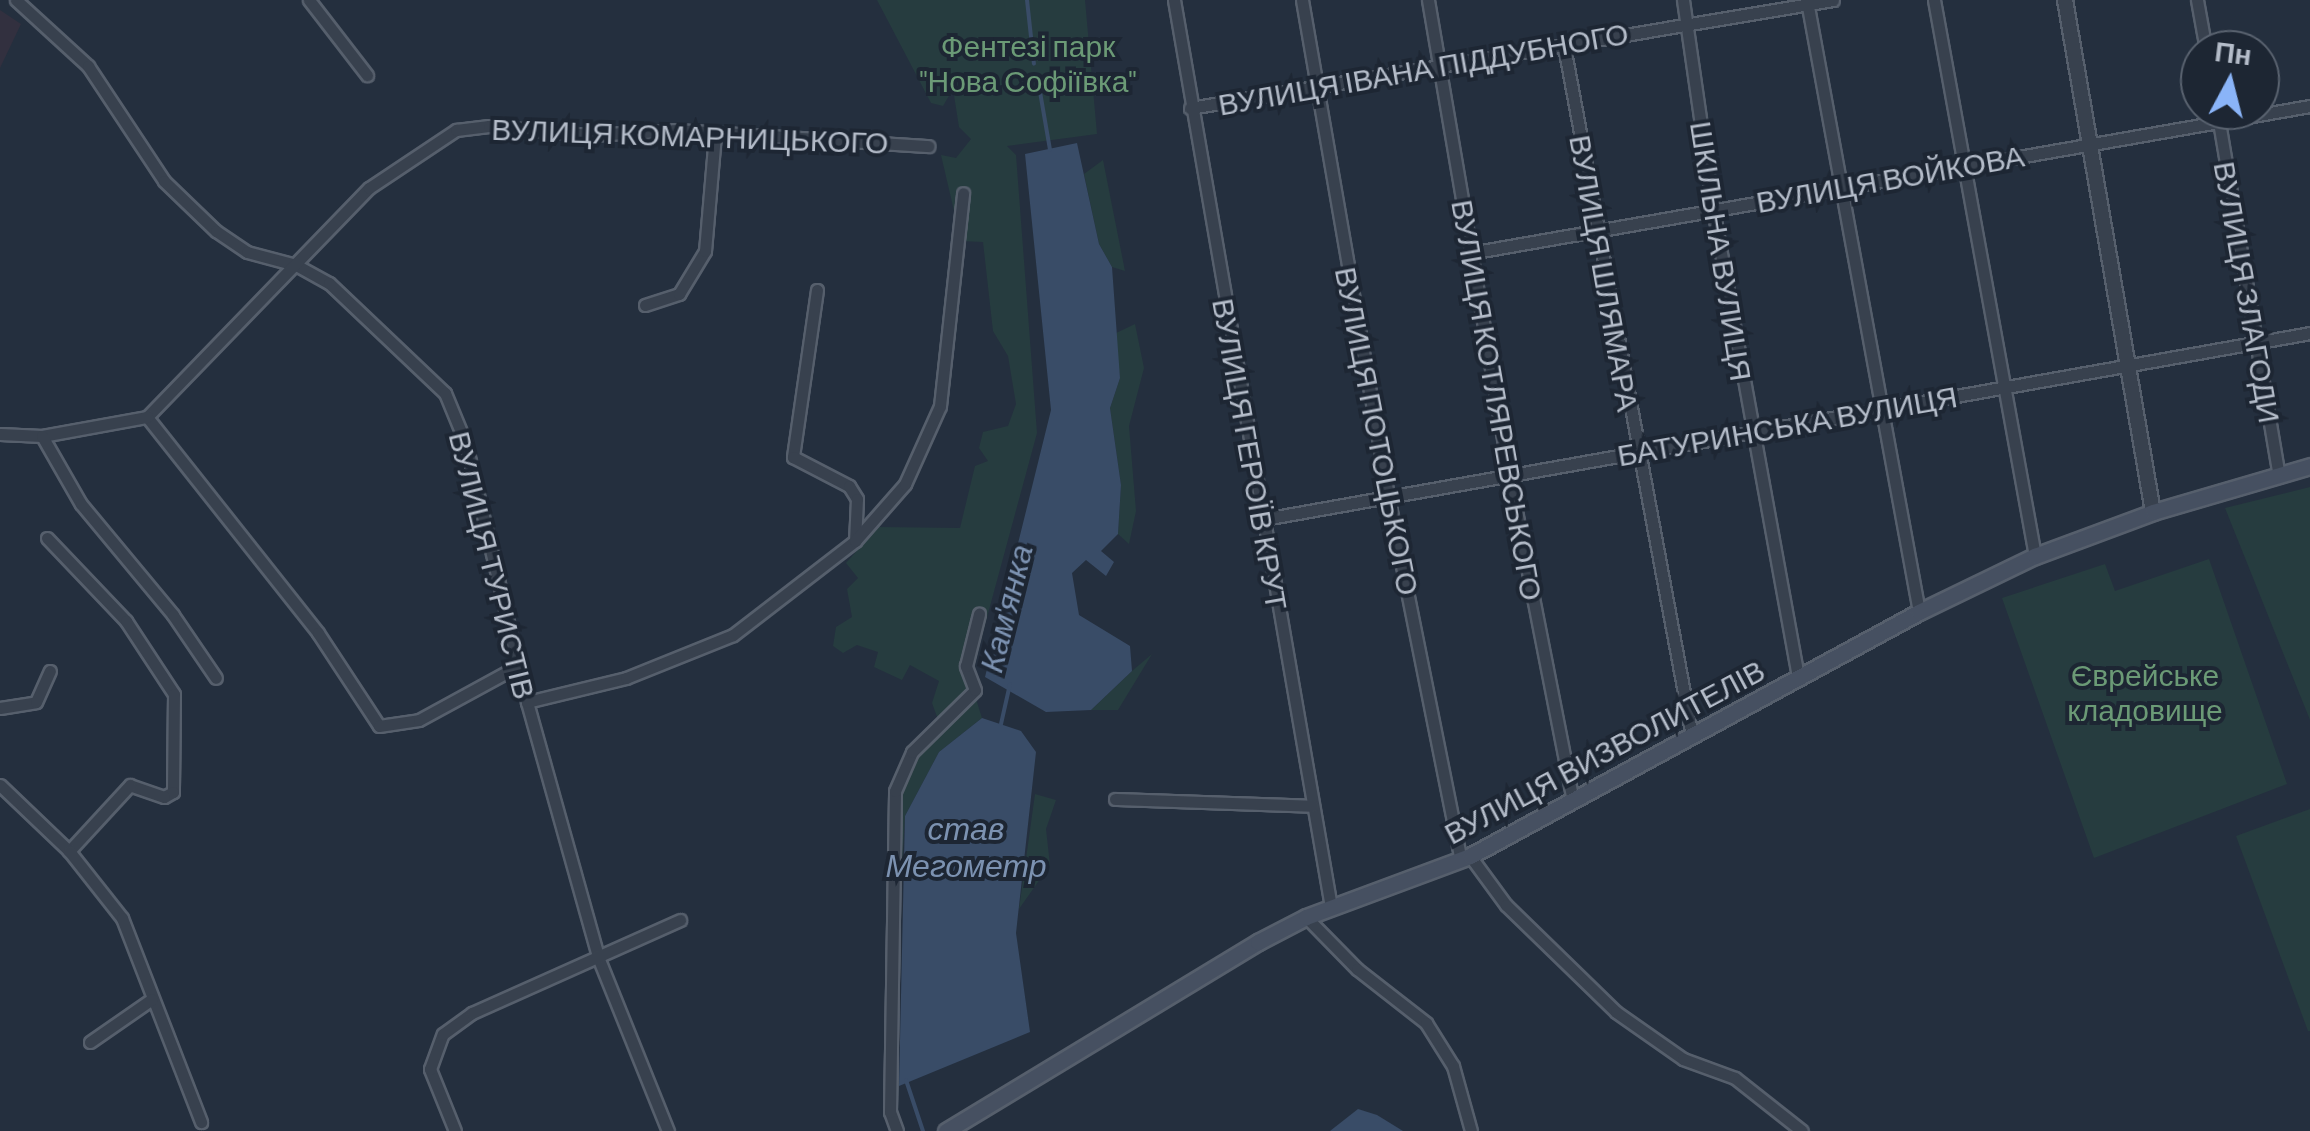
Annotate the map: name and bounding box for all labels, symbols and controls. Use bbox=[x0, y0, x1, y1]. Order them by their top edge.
street label: ВУЛИЦЯ ІВАНА ПІДДУБНОГО bbox=[1215, 14, 1631, 122]
park label: Фентезі парк "Нова Софіївка" bbox=[920, 27, 1136, 98]
north arrow bbox=[2180, 30, 2280, 130]
text: Пн bbox=[2213, 33, 2254, 71]
street label: ВУЛИЦЯ КОМАРНИЦЬКОГО bbox=[491, 110, 889, 160]
street label: ШКІЛЬНА ВУЛИЦЯ bbox=[1684, 119, 1760, 383]
street label: ВУЛИЦЯ ШЛЯМАРА bbox=[1563, 132, 1647, 414]
street label: ВУЛИЦЯ ВОЙКОВА bbox=[1753, 137, 2027, 219]
street label: ВУЛИЦЯ ЗЛАГОДИ bbox=[2207, 158, 2289, 426]
street label: ВУЛИЦЯ КОТЛЯРЕВСЬКОГО bbox=[1445, 197, 1551, 603]
street label: ВУЛИЦЯ ПОТОЦЬКОГО bbox=[1328, 264, 1428, 598]
street label: ВУЛИЦЯ ГЕРОЇВ КРУТ bbox=[1206, 295, 1296, 613]
street label: БАТУРИНСЬКА ВУЛИЦЯ bbox=[1614, 377, 1960, 473]
street label: ВУЛИЦЯ ТУРИСТІВ bbox=[442, 427, 544, 703]
water label: Кам'янка bbox=[971, 540, 1039, 676]
street label: ВУЛИЦЯ ВИЗВОЛИТЕЛІВ bbox=[1438, 651, 1770, 851]
park label: Єврейське кладовище bbox=[2067, 656, 2223, 726]
water label: став Мегометр bbox=[885, 809, 1047, 884]

